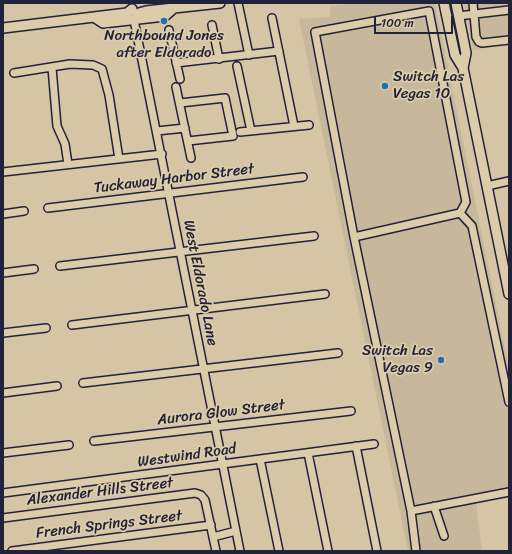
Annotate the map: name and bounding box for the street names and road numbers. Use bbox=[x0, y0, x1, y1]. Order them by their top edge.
street label: Tuckaway Harbor Street bbox=[93, 160, 255, 198]
street label: West Eldorado Lane bbox=[179, 218, 221, 348]
street label: Aurora Glow Street bbox=[156, 396, 286, 430]
street label: Westwind Road bbox=[137, 440, 237, 472]
street label: Alexander Hills Street bbox=[26, 474, 174, 510]
street label: French Springs Street bbox=[35, 507, 183, 543]

